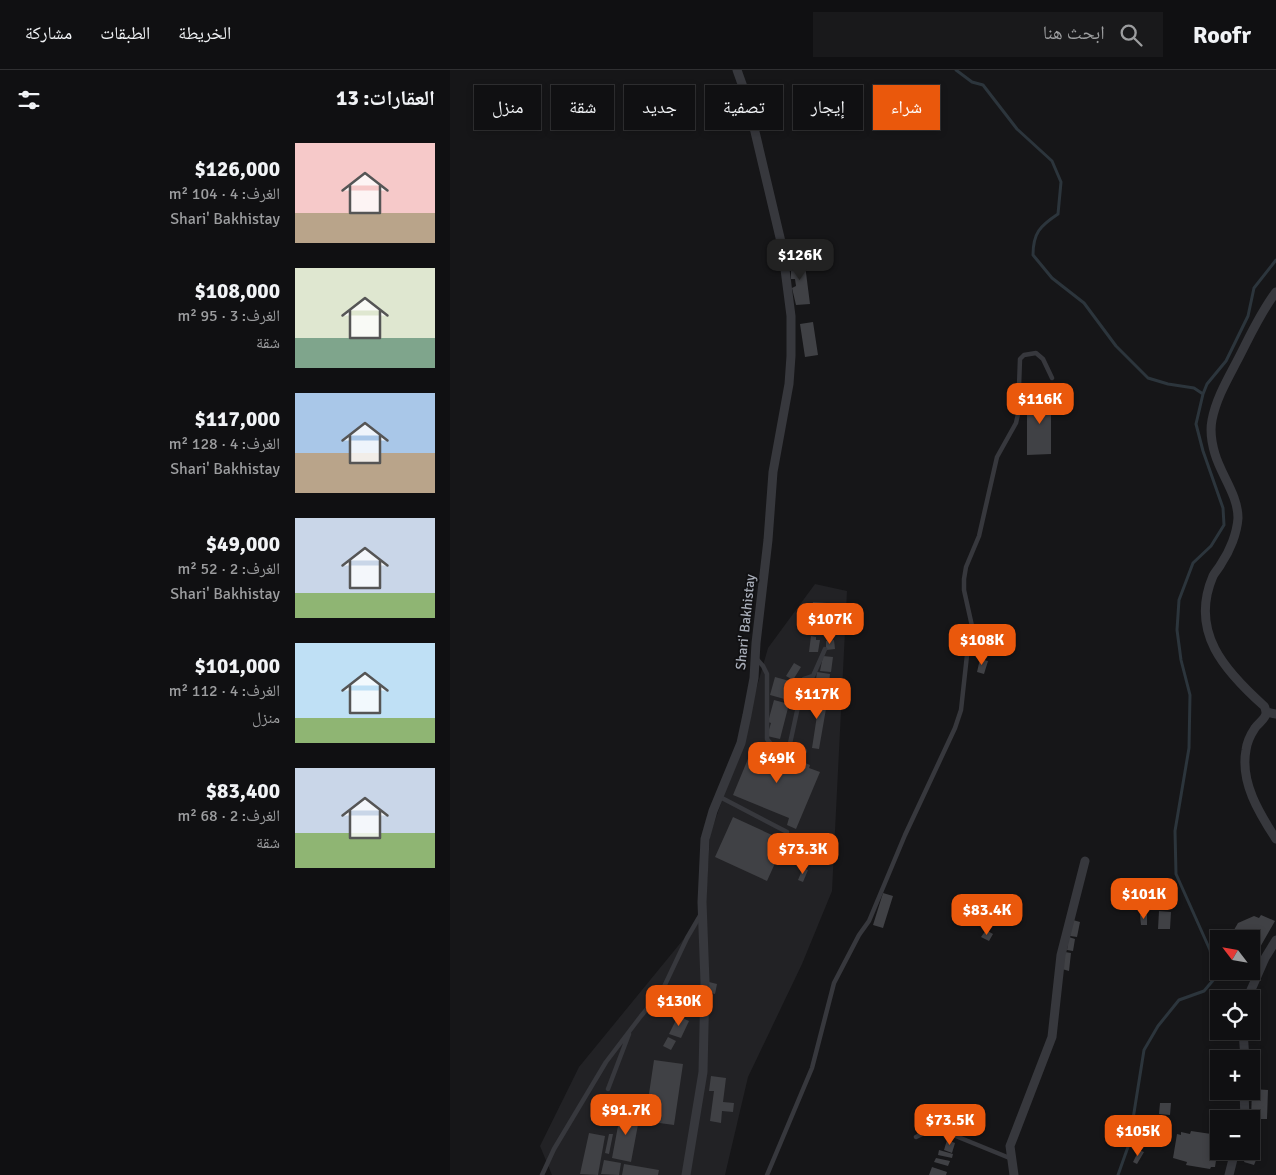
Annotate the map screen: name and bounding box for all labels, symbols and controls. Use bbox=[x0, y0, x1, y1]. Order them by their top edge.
search box bbox=[813, 12, 1163, 57]
text: Roofr bbox=[1193, 20, 1251, 50]
text: ابحث هنا bbox=[1043, 21, 1105, 45]
icon: search bbox=[1117, 21, 1145, 49]
text: مشاركة bbox=[25, 22, 72, 44]
text: الطبقات bbox=[100, 22, 150, 44]
text: الخريطة bbox=[178, 22, 231, 44]
text: العقارات: 13 bbox=[336, 85, 435, 111]
chip: منزل bbox=[474, 85, 541, 130]
chip: شقة bbox=[551, 85, 614, 130]
chip: جديد bbox=[624, 85, 695, 130]
chip: تصفية bbox=[705, 85, 783, 130]
chip: إيجار bbox=[793, 85, 863, 130]
chip: شراء bbox=[873, 85, 940, 130]
icon: filters bbox=[15, 86, 43, 114]
text: $126,000 bbox=[194, 156, 280, 182]
icon: home bbox=[335, 163, 395, 223]
text: الغرف: 4 · 104 m² bbox=[169, 184, 280, 204]
text: Shari' Bakhistay bbox=[170, 209, 280, 229]
pin: $126K bbox=[765, 238, 835, 281]
text: $126K bbox=[778, 245, 822, 265]
text: $108,000 bbox=[194, 278, 280, 304]
icon: home bbox=[335, 288, 395, 348]
text: الغرف: 3 · 95 m² bbox=[177, 306, 280, 326]
text: شقة bbox=[256, 333, 280, 353]
pin: $116K bbox=[1005, 382, 1075, 425]
text: $116K bbox=[1018, 389, 1062, 409]
text: $117,000 bbox=[194, 406, 280, 432]
icon: home bbox=[335, 413, 395, 473]
text: الغرف: 4 · 128 m² bbox=[169, 434, 280, 454]
text: Shari' Bakhistay bbox=[170, 459, 280, 479]
text: $49,000 bbox=[206, 531, 280, 557]
icon: home bbox=[335, 538, 395, 598]
text: الغرف: 2 · 52 m² bbox=[177, 559, 280, 579]
street label: Shari' Bakhistay bbox=[732, 573, 759, 671]
text: Shari' Bakhistay bbox=[170, 584, 280, 604]
pin: $107K bbox=[795, 602, 865, 645]
text: $107K bbox=[808, 609, 852, 629]
pin: $108K bbox=[947, 624, 1017, 666]
text: $108K bbox=[960, 630, 1004, 650]
text: $101,000 bbox=[194, 653, 280, 679]
icon: home bbox=[335, 663, 395, 723]
pin: $117K bbox=[782, 678, 852, 720]
text: الغرف: 4 · 112 m² bbox=[169, 681, 280, 701]
text: $117K bbox=[795, 684, 839, 704]
text: منزل bbox=[252, 708, 280, 728]
pin: $49K bbox=[747, 742, 807, 784]
text: $49K bbox=[759, 748, 795, 768]
text: $83,400 bbox=[206, 778, 280, 804]
icon: home bbox=[335, 788, 395, 848]
text: الغرف: 2 · 68 m² bbox=[177, 806, 280, 826]
pin: $73.3K bbox=[762, 832, 844, 875]
text: شقة bbox=[256, 833, 280, 853]
text: $73.3K bbox=[778, 839, 828, 859]
pin: $101K bbox=[1109, 878, 1179, 920]
text: $101K bbox=[1122, 884, 1166, 904]
pin: $83.4K bbox=[946, 894, 1028, 936]
text: $83.4K bbox=[962, 900, 1012, 920]
north arrow bbox=[1210, 930, 1260, 980]
map controls bbox=[1210, 930, 1260, 1160]
pin: $130K bbox=[644, 984, 714, 1027]
button: locate bbox=[1210, 990, 1260, 1040]
text: $130K bbox=[657, 991, 701, 1011]
button: + bbox=[1210, 1050, 1260, 1100]
pin: $91.7K bbox=[585, 1094, 667, 1136]
text: $91.7K bbox=[601, 1100, 651, 1120]
pin: $73.5K bbox=[909, 1104, 991, 1146]
text: $73.5K bbox=[925, 1110, 975, 1130]
button: − bbox=[1210, 1110, 1260, 1160]
pin: $105K bbox=[1103, 1114, 1173, 1157]
text: $105K bbox=[1116, 1121, 1160, 1141]

